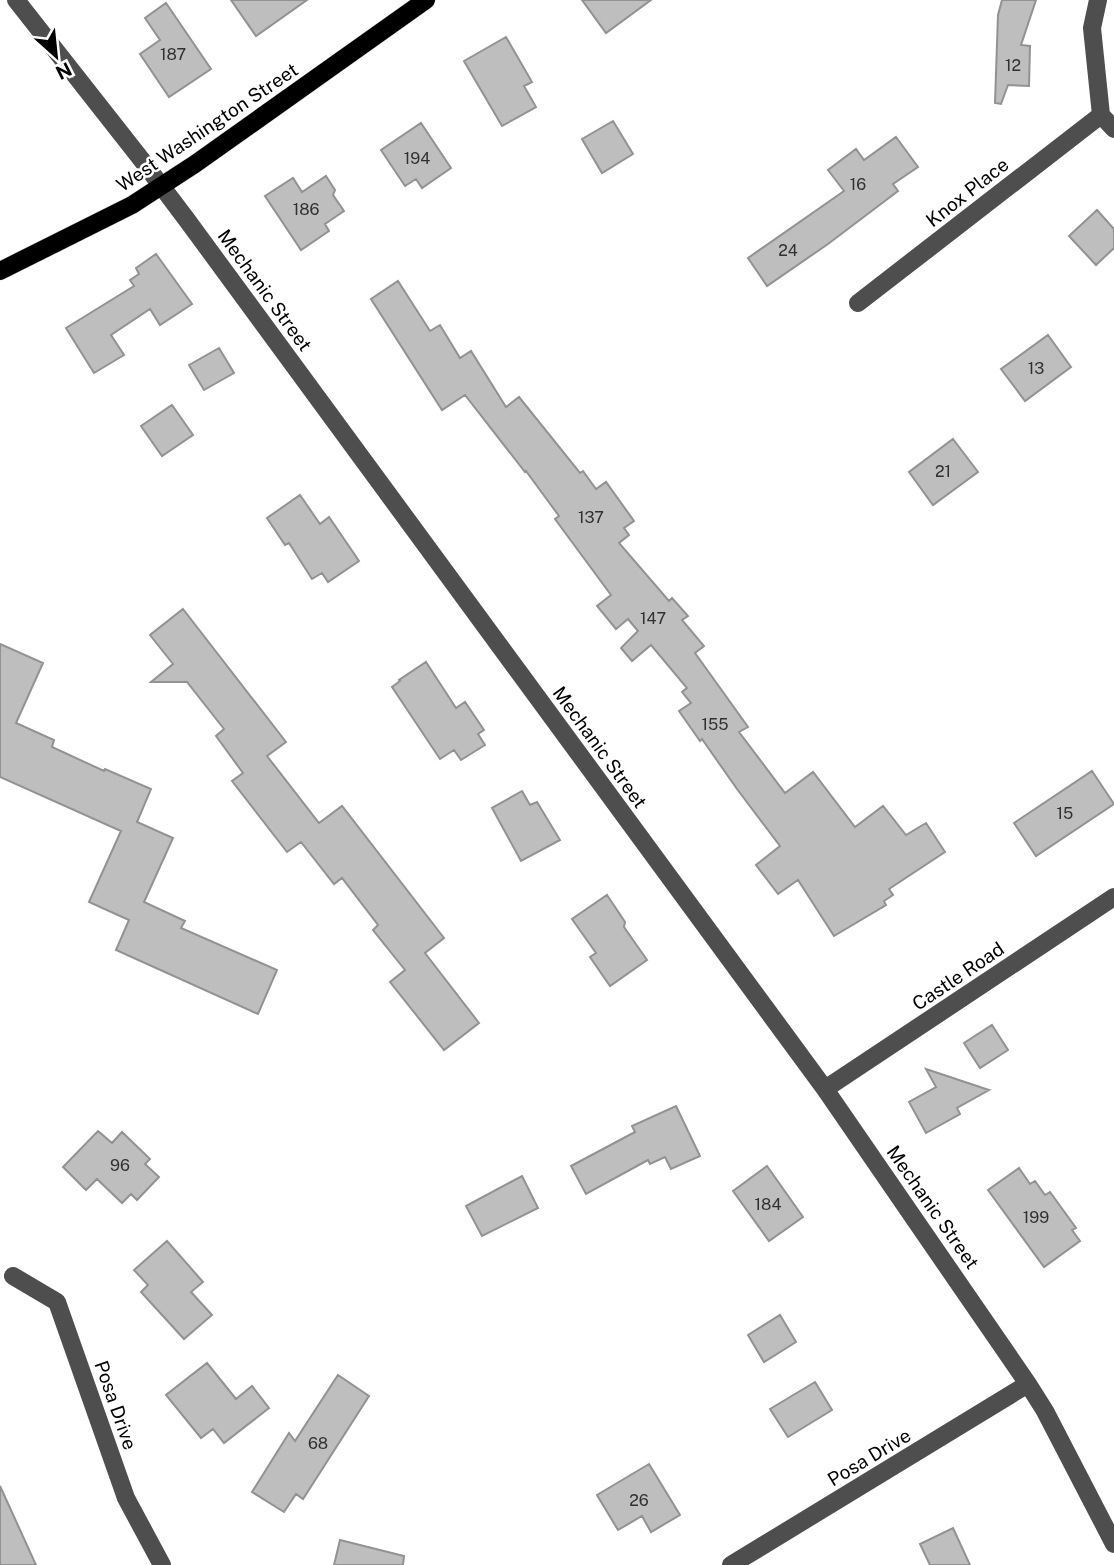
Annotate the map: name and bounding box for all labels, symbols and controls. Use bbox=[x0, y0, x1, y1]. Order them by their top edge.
north arrow bbox=[21, 21, 91, 91]
house number: 187 bbox=[160, 45, 186, 64]
house number: 12 bbox=[1005, 56, 1021, 75]
text: N bbox=[52, 58, 75, 84]
street label: West Washington Street bbox=[112, 58, 302, 196]
house number: 194 bbox=[404, 149, 430, 168]
street label: Knox Place bbox=[921, 153, 1013, 231]
house number: 16 bbox=[850, 175, 866, 194]
house number: 186 bbox=[293, 200, 319, 219]
street label: Mechanic Street bbox=[213, 225, 317, 355]
house number: 24 bbox=[778, 241, 798, 260]
house number: 13 bbox=[1028, 359, 1044, 378]
house number: 21 bbox=[935, 462, 951, 481]
house number: 137 bbox=[578, 508, 604, 527]
house number: 147 bbox=[640, 609, 666, 628]
street label: Mechanic Street bbox=[548, 682, 652, 812]
house number: 155 bbox=[701, 715, 729, 734]
house number: 15 bbox=[1057, 804, 1073, 823]
street label: Castle Road bbox=[908, 937, 1008, 1015]
street label: Mechanic Street bbox=[882, 1141, 984, 1273]
house number: 96 bbox=[110, 1156, 130, 1175]
house number: 184 bbox=[755, 1195, 781, 1214]
house number: 199 bbox=[1023, 1208, 1049, 1227]
street label: Posa Drive bbox=[90, 1358, 142, 1452]
street label: Posa Drive bbox=[824, 1424, 914, 1490]
house number: 68 bbox=[308, 1434, 328, 1453]
house number: 26 bbox=[629, 1491, 649, 1510]

